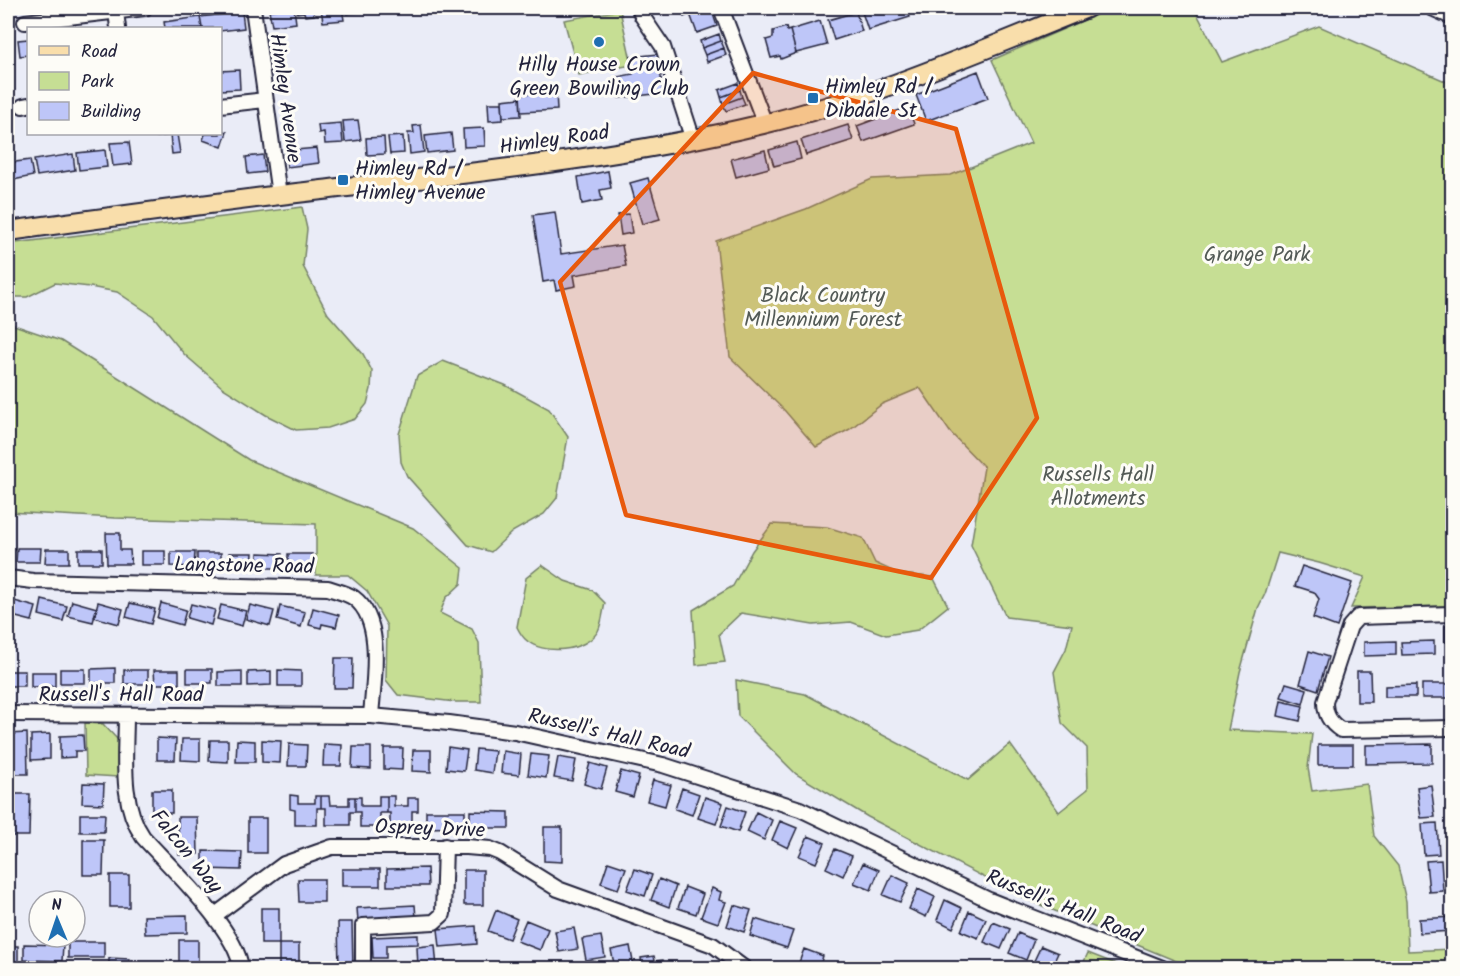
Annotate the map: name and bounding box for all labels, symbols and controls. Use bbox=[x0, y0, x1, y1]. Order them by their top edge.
legend bbox=[27, 27, 222, 135]
street label: Himley Avenue bbox=[259, 31, 310, 166]
marker: Hilly House Crown Green Bowiling Club bbox=[592, 35, 606, 49]
text: Road bbox=[81, 38, 118, 67]
place label: Hilly House Crown Green Bowiling Club bbox=[510, 49, 688, 106]
text: Park bbox=[81, 68, 114, 97]
place label: Himley Rd / Dibdale St bbox=[825, 71, 934, 128]
marker: Himley Rd / Dibdale St bbox=[806, 91, 820, 105]
text: Building bbox=[81, 98, 141, 127]
street label: Himley Road bbox=[497, 116, 612, 165]
place label: Himley Rd / Himley Avenue bbox=[355, 153, 486, 210]
marker: Himley Rd / Himley Avenue bbox=[336, 173, 350, 187]
park label: Grange Park bbox=[1204, 239, 1311, 272]
park label: Black Country Millennium Forest bbox=[744, 280, 903, 337]
park label: Russells Hall Allotments bbox=[1042, 459, 1154, 516]
street label: Langstone Road bbox=[174, 549, 315, 584]
street label: Russell's Hall Road bbox=[38, 679, 204, 712]
street label: Russell's Hall Road bbox=[524, 700, 693, 769]
street label: Falcon Way bbox=[141, 802, 230, 902]
street label: Osprey Drive bbox=[374, 811, 486, 848]
street label: Russell's Hall Road bbox=[981, 861, 1147, 954]
north arrow bbox=[27, 889, 87, 949]
text: N bbox=[51, 893, 62, 918]

